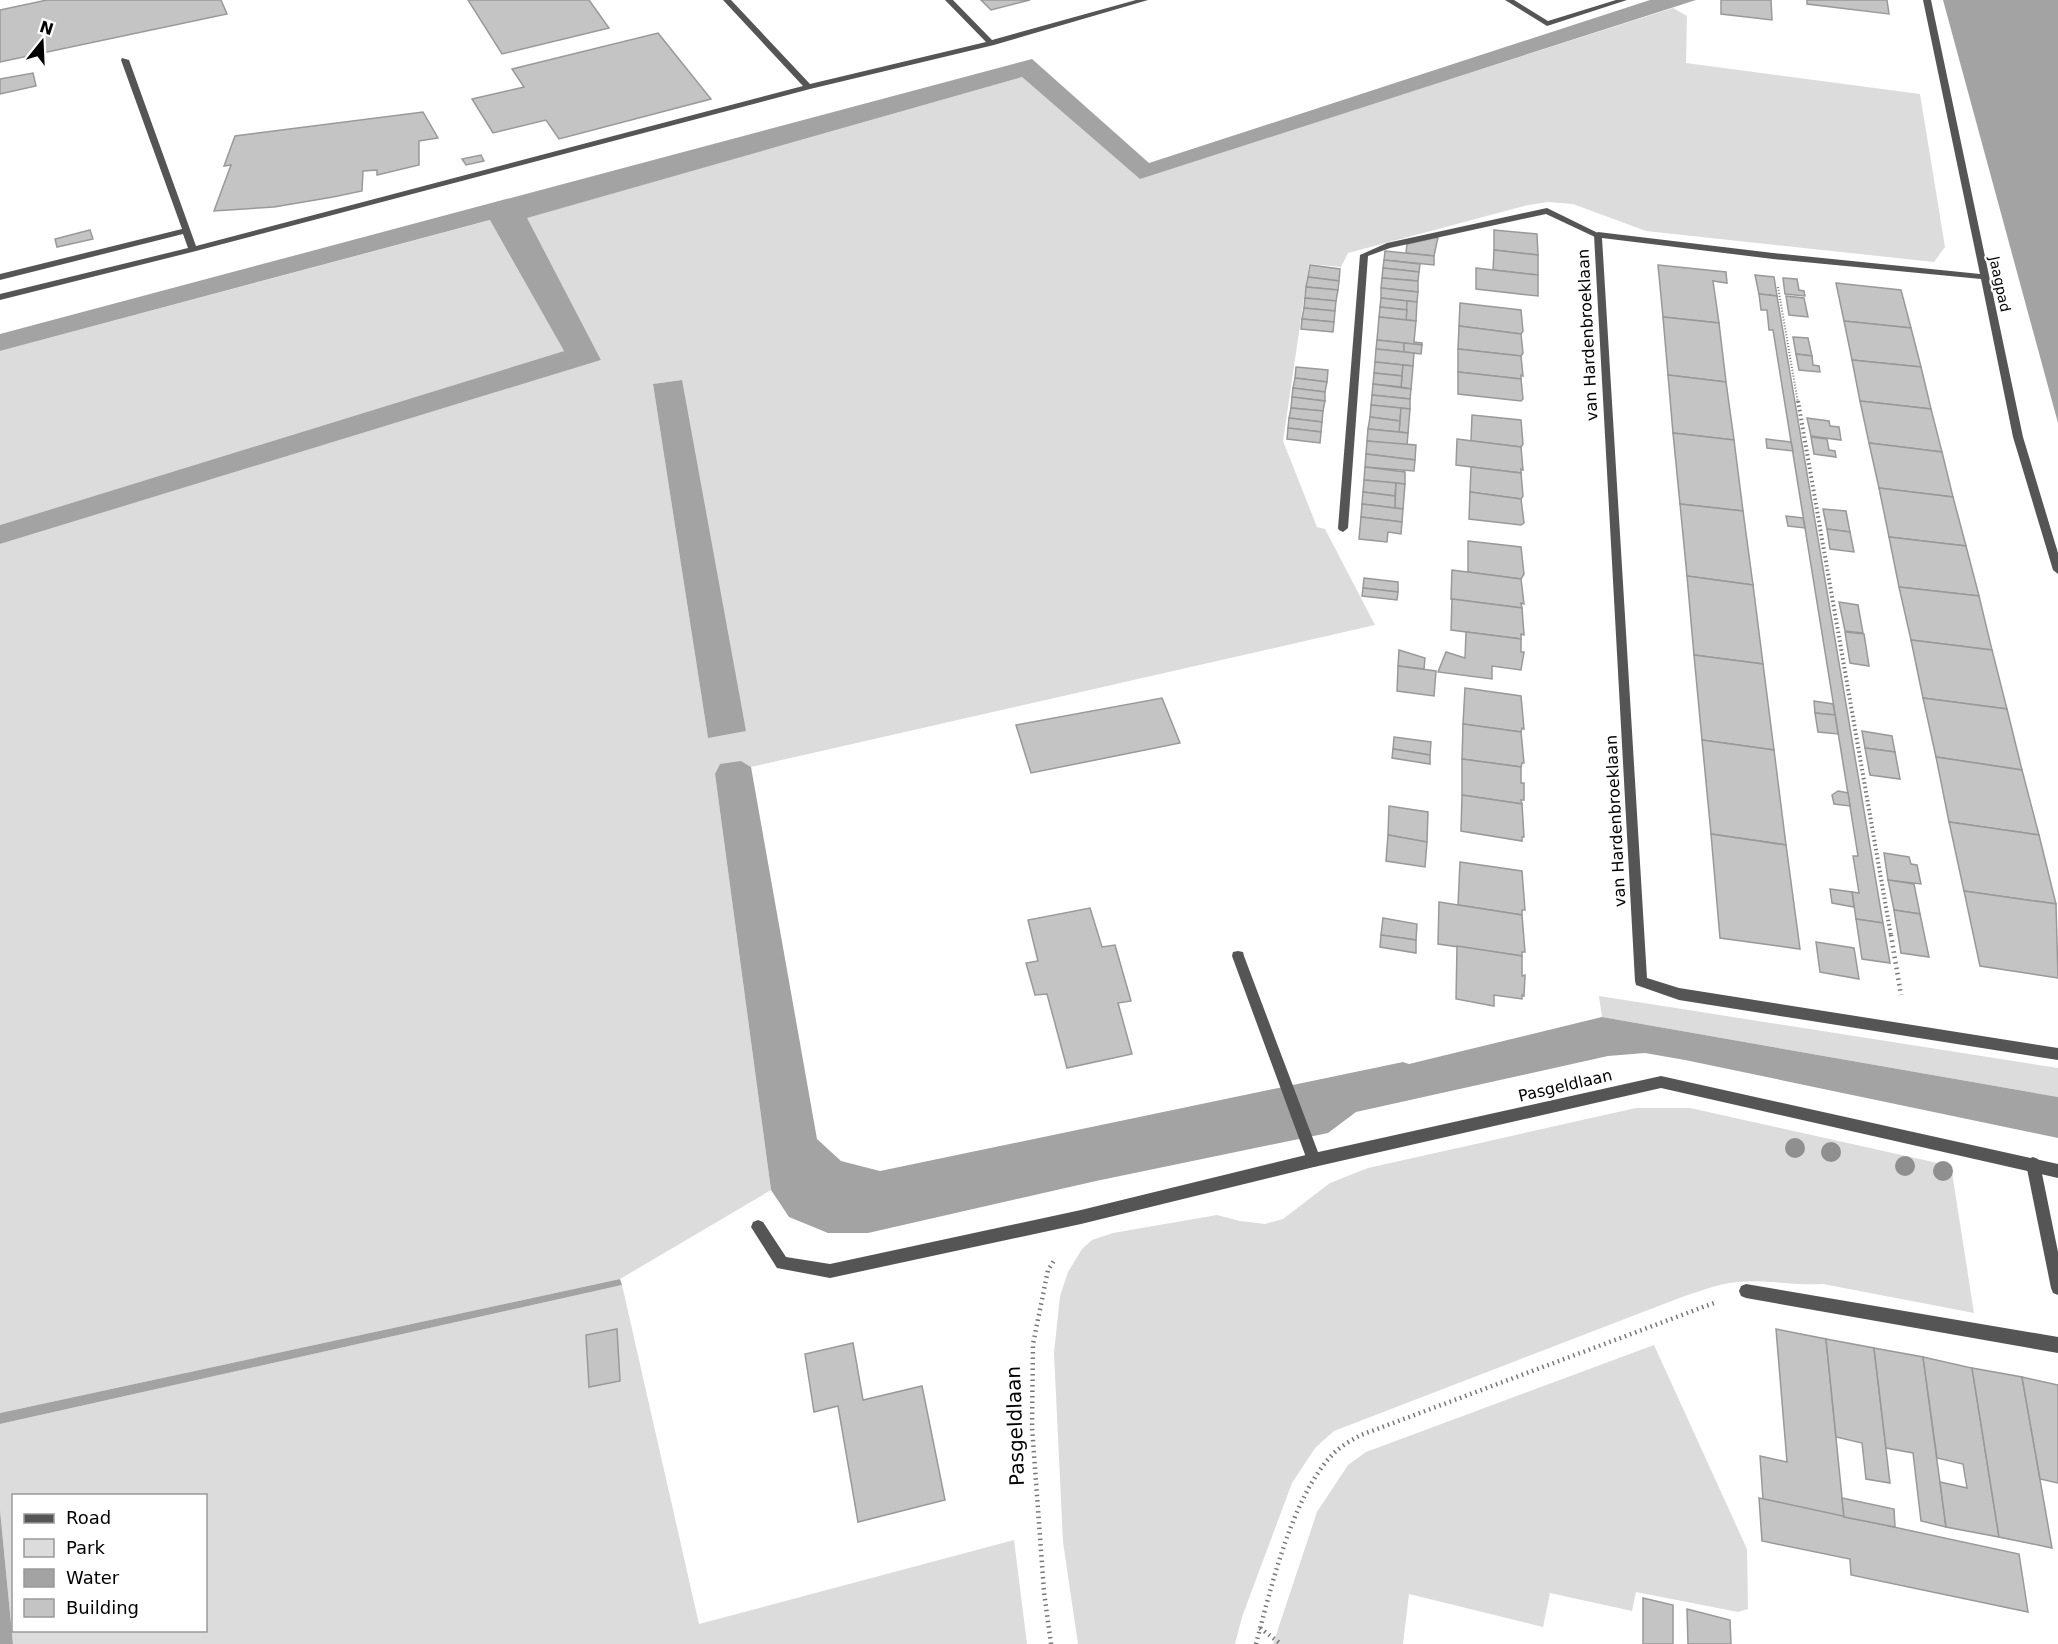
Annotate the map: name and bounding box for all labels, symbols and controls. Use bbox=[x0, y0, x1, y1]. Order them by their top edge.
north arrow bbox=[12, 12, 72, 72]
text: N bbox=[37, 17, 56, 39]
street label: van Hardenbroeklaan bbox=[1574, 248, 1601, 421]
street label: Jaagpad bbox=[1986, 254, 2014, 313]
street label: van Hardenbroeklaan bbox=[1602, 734, 1629, 907]
street label: Pasgeldlaan bbox=[1516, 1065, 1614, 1106]
street label: Pasgeldlaan bbox=[1001, 1366, 1029, 1486]
legend bbox=[12, 1494, 207, 1632]
text: Road bbox=[66, 1507, 111, 1528]
text: Park bbox=[66, 1537, 105, 1558]
text: Water bbox=[66, 1567, 120, 1588]
text: Building bbox=[66, 1597, 139, 1618]

